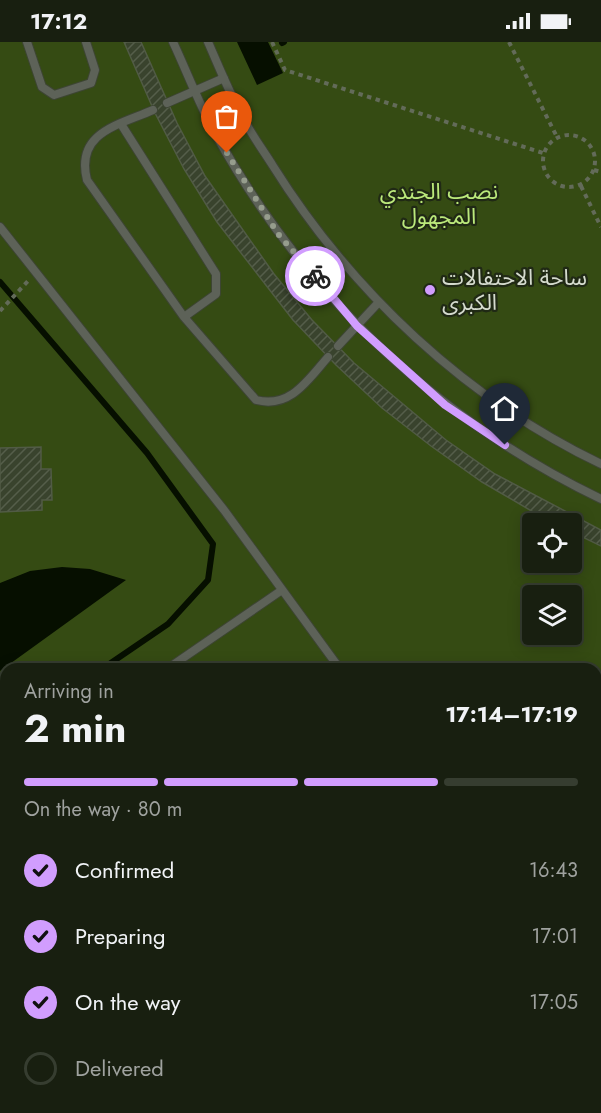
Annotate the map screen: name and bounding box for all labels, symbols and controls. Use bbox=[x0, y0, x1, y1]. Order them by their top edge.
text: 17:12 bbox=[30, 5, 87, 37]
pin bbox=[201, 91, 252, 153]
icon: bag bbox=[210, 100, 243, 133]
park label: نصب الجندي المجهول bbox=[380, 175, 498, 232]
courier bbox=[285, 246, 345, 306]
icon: bike bbox=[299, 260, 332, 293]
place label: ساحة الاحتفالات الكبرى bbox=[442, 261, 587, 318]
marker: ساحة الاحتفالات الكبرى bbox=[423, 283, 437, 297]
pin bbox=[479, 383, 530, 445]
icon: home bbox=[488, 392, 521, 425]
map controls bbox=[522, 513, 582, 645]
button: locate bbox=[522, 513, 582, 573]
button: layers bbox=[522, 585, 582, 645]
text: Arriving in bbox=[24, 677, 114, 706]
text: 17:14–17:19 bbox=[445, 698, 578, 730]
text: 2 min bbox=[24, 700, 126, 757]
text: On the way · 80 m bbox=[24, 795, 182, 824]
icon: check bbox=[24, 854, 57, 887]
text: Confirmed bbox=[75, 854, 174, 886]
text: 16:43 bbox=[529, 856, 578, 885]
icon: check bbox=[24, 920, 57, 953]
text: Preparing bbox=[75, 920, 166, 952]
text: 17:01 bbox=[532, 922, 578, 951]
icon: check bbox=[24, 986, 57, 1019]
text: On the way bbox=[75, 986, 180, 1018]
text: 17:05 bbox=[529, 988, 578, 1017]
text: Delivered bbox=[75, 1052, 164, 1084]

